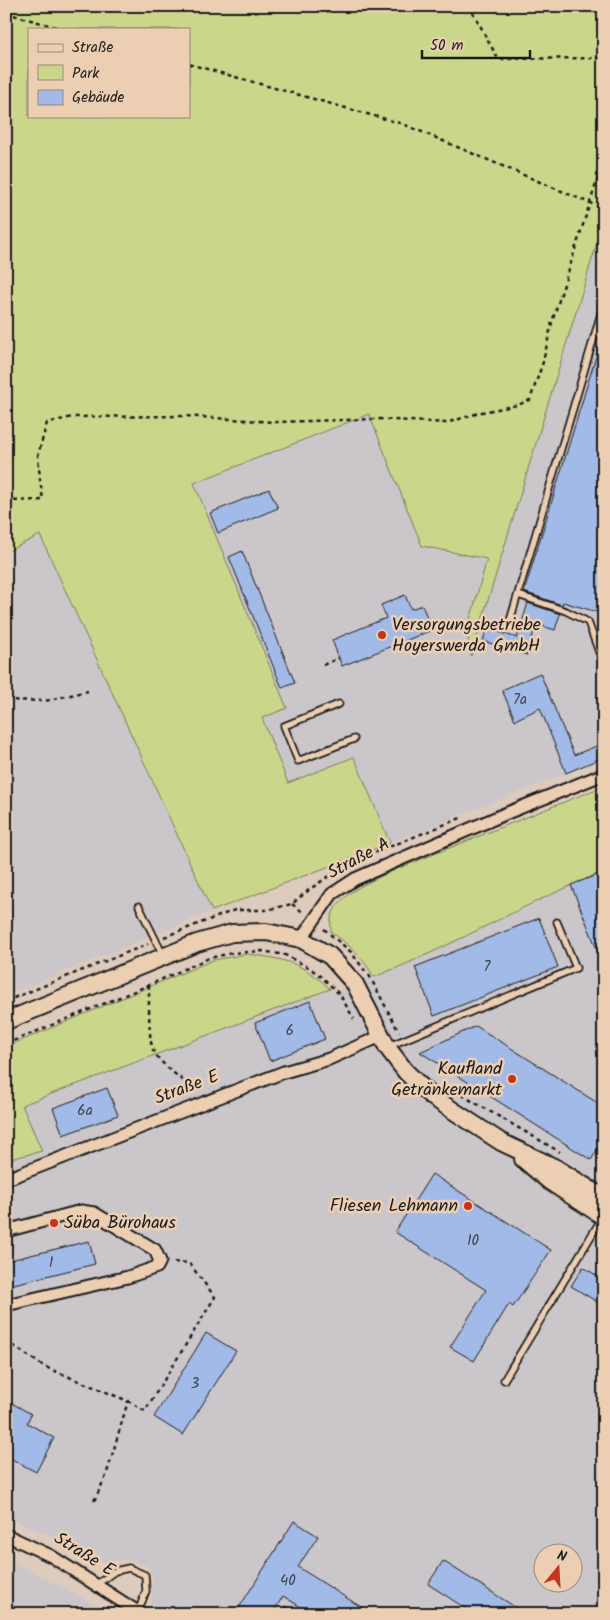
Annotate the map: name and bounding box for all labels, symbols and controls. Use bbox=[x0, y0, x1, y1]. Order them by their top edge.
legend bbox=[28, 28, 190, 118]
scale bar bbox=[422, 28, 530, 60]
text: 50 m bbox=[430, 34, 464, 58]
text: Straße bbox=[72, 36, 114, 60]
text: Park bbox=[72, 62, 100, 86]
text: Gebäude bbox=[72, 86, 125, 110]
place label: Versorgungsbetriebe Hoyerswerda GmbH bbox=[392, 611, 541, 661]
marker: Versorgungsbetriebe Hoyerswerda GmbH bbox=[376, 629, 388, 641]
house number: 7a bbox=[513, 688, 527, 712]
street label: Straße A bbox=[322, 830, 396, 888]
house number: 7 bbox=[484, 955, 492, 979]
house number: 6 bbox=[286, 1019, 294, 1043]
place label: Kaufland Getränkemarkt bbox=[391, 1055, 503, 1105]
street label: Straße E bbox=[150, 1062, 224, 1114]
marker: Kaufland Getränkemarkt bbox=[506, 1073, 518, 1085]
house number: 6a bbox=[77, 1099, 93, 1123]
place label: Fliesen Lehmann bbox=[330, 1192, 458, 1221]
marker: Fliesen Lehmann bbox=[462, 1200, 474, 1212]
place label: Süba Bürohaus bbox=[64, 1209, 176, 1238]
marker: Süba Bürohaus bbox=[48, 1217, 60, 1229]
house number: 10 bbox=[467, 1229, 480, 1253]
house number: 1 bbox=[49, 1251, 54, 1275]
house number: 3 bbox=[191, 1372, 200, 1396]
street label: Straße E bbox=[48, 1525, 121, 1585]
north arrow bbox=[532, 1542, 582, 1592]
text: N bbox=[554, 1545, 569, 1568]
house number: 40 bbox=[280, 1569, 296, 1593]

